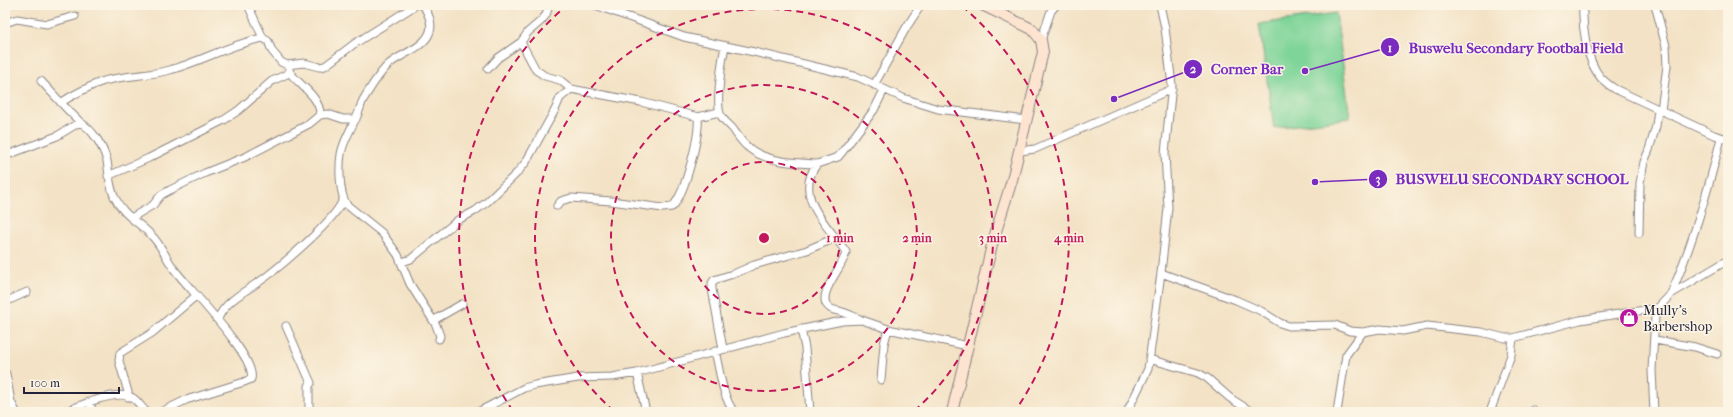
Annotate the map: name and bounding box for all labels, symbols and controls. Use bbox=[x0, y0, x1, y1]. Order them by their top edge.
callout: Buswelu Secondary Football Field bbox=[1380, 34, 1631, 61]
text: Buswelu Secondary Football Field bbox=[1408, 39, 1624, 57]
text: 1 bbox=[1388, 41, 1392, 55]
callout: Corner Bar bbox=[1183, 55, 1291, 82]
text: Corner Bar bbox=[1211, 60, 1284, 78]
text: 2 bbox=[1190, 62, 1197, 76]
callout: BUSWELU SECONDARY SCHOOL bbox=[1368, 165, 1637, 192]
text: BUSWELU SECONDARY SCHOOL bbox=[1395, 170, 1630, 188]
text: 3 bbox=[1376, 172, 1381, 187]
centre of rings bbox=[757, 231, 771, 245]
text: 1 min bbox=[826, 231, 855, 245]
text: 2 min bbox=[902, 231, 933, 245]
text: 3 min bbox=[979, 231, 1008, 246]
text: 4 min bbox=[1053, 231, 1085, 246]
place label: Mully's Barbershop bbox=[1643, 302, 1713, 335]
shop icon: Mully's Barbershop bbox=[1618, 307, 1640, 329]
scale bar bbox=[24, 369, 119, 395]
text: 100 m bbox=[30, 376, 60, 390]

